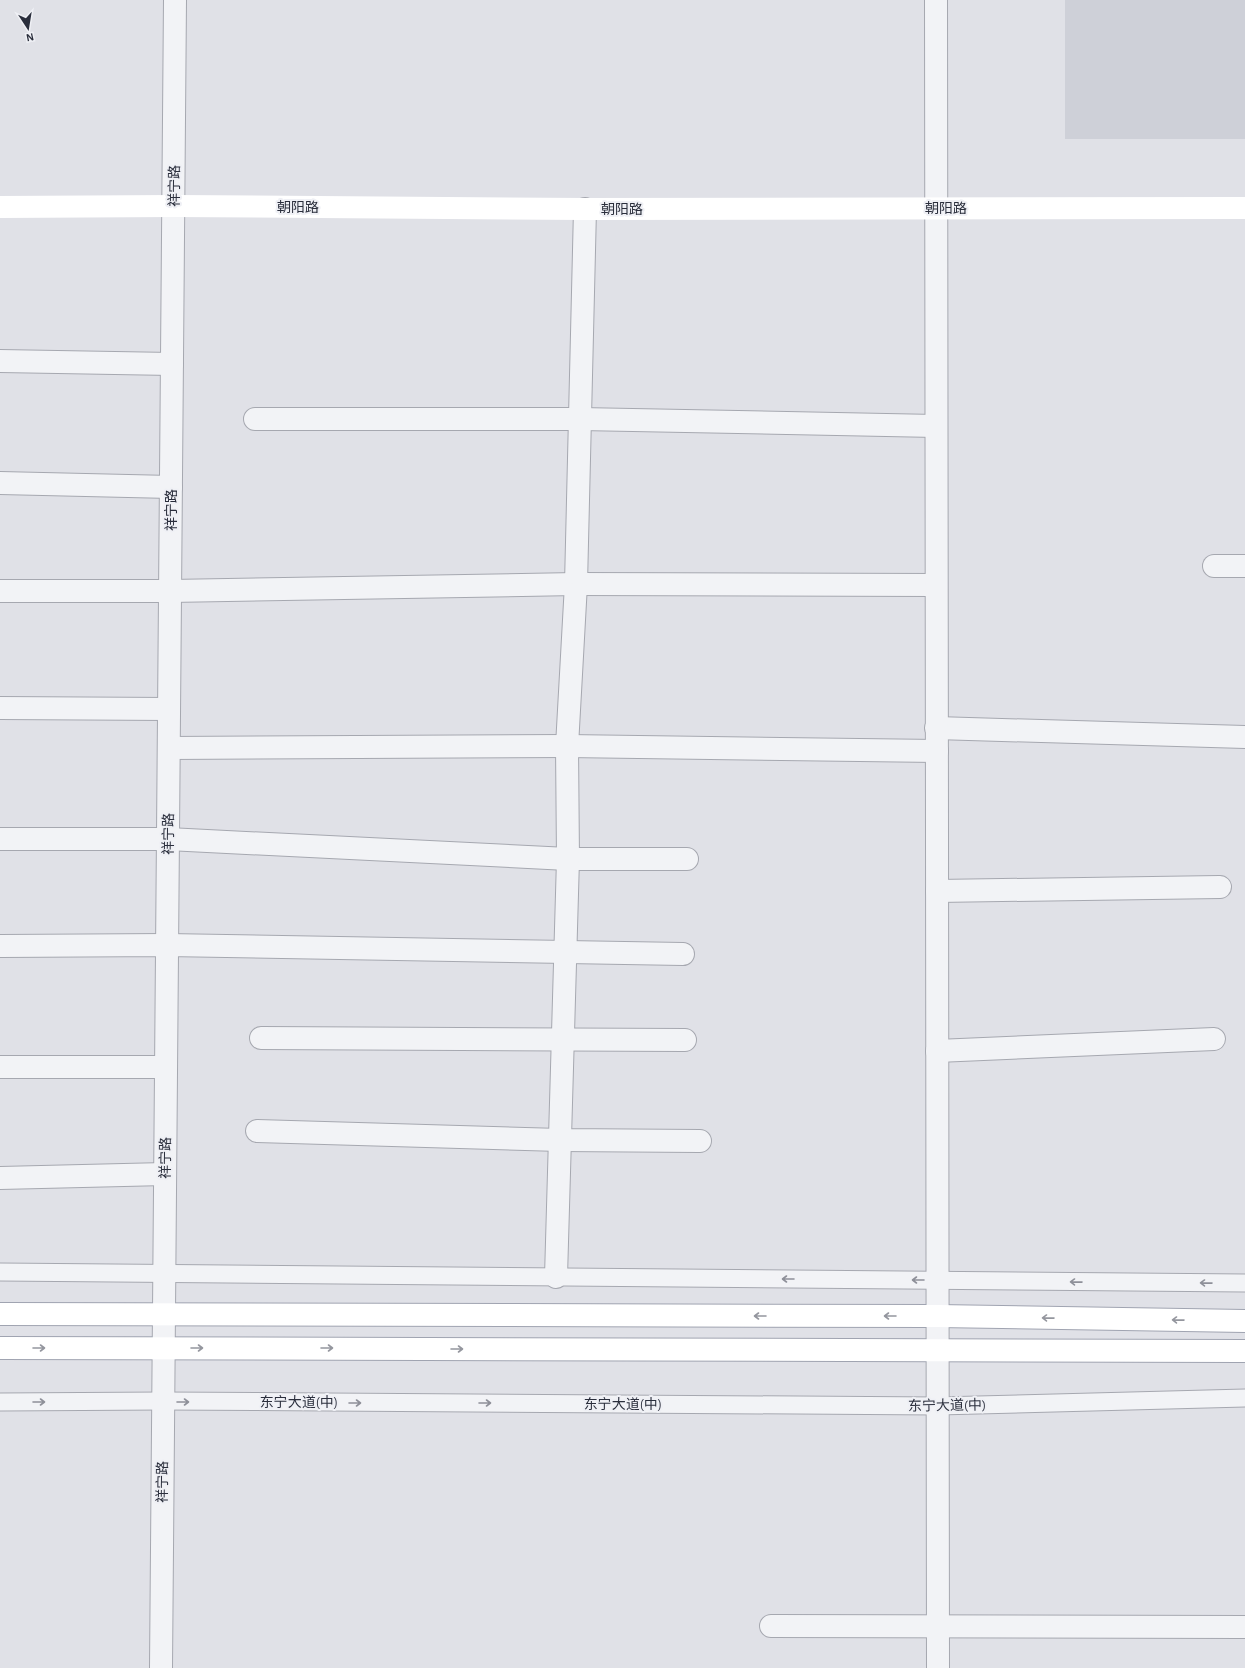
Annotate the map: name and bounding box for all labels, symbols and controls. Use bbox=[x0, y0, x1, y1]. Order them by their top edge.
north arrow bbox=[8, 8, 48, 48]
text: N bbox=[25, 31, 35, 43]
street label: 祥宁路 bbox=[166, 165, 182, 207]
street label: 朝阳路 bbox=[277, 200, 319, 215]
street label: 朝阳路 bbox=[925, 201, 967, 216]
street label: 朝阳路 bbox=[601, 202, 643, 217]
street label: 祥宁路 bbox=[163, 489, 179, 531]
street label: 祥宁路 bbox=[160, 813, 176, 855]
street label: 祥宁路 bbox=[157, 1137, 173, 1179]
one-way arrow bbox=[782, 1275, 795, 1283]
one-way arrow bbox=[912, 1276, 925, 1284]
one-way arrow bbox=[1070, 1278, 1083, 1286]
one-way arrow bbox=[1200, 1279, 1213, 1287]
one-way arrow bbox=[754, 1312, 767, 1320]
one-way arrow bbox=[884, 1312, 897, 1320]
one-way arrow bbox=[1042, 1314, 1055, 1322]
one-way arrow bbox=[1172, 1316, 1185, 1324]
one-way arrow bbox=[32, 1344, 45, 1352]
one-way arrow bbox=[190, 1344, 203, 1352]
one-way arrow bbox=[320, 1344, 333, 1352]
one-way arrow bbox=[450, 1345, 463, 1353]
street label: 东宁大道(中) bbox=[260, 1394, 338, 1410]
street label: 东宁大道(中) bbox=[584, 1396, 662, 1412]
street label: 东宁大道(中) bbox=[908, 1396, 986, 1414]
one-way arrow bbox=[32, 1398, 45, 1406]
one-way arrow bbox=[176, 1398, 189, 1405]
one-way arrow bbox=[348, 1399, 361, 1407]
one-way arrow bbox=[478, 1399, 491, 1407]
street label: 祥宁路 bbox=[154, 1461, 170, 1503]

